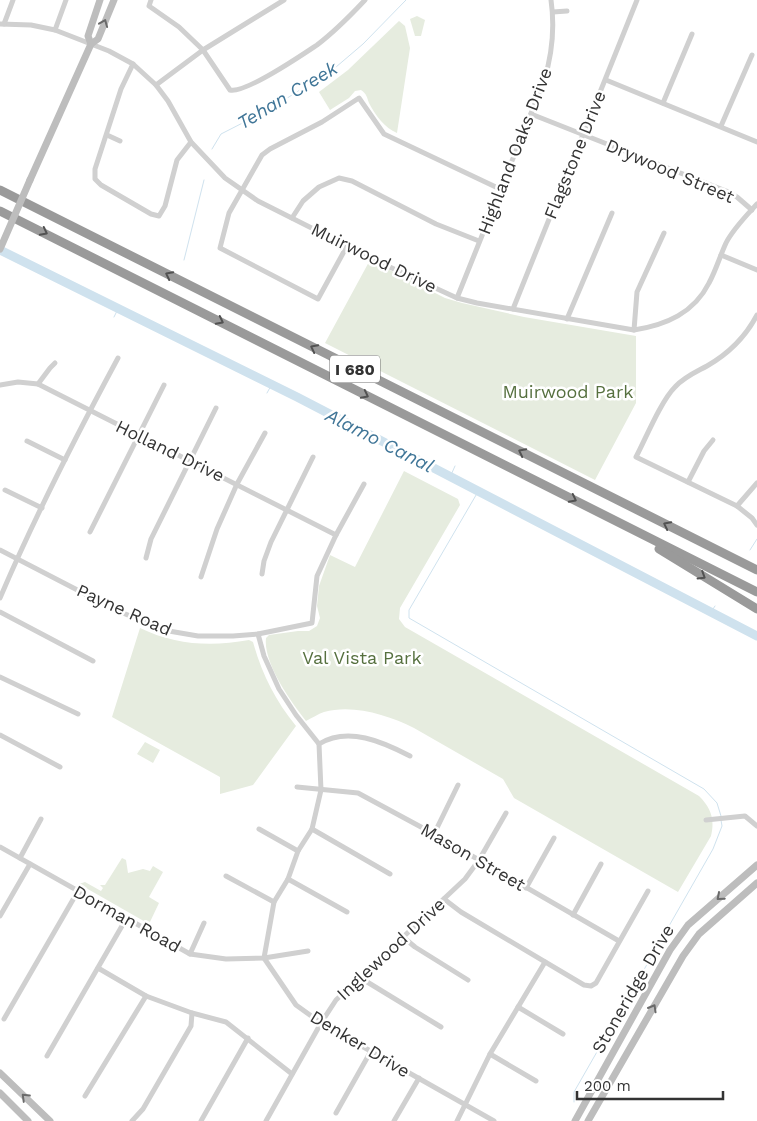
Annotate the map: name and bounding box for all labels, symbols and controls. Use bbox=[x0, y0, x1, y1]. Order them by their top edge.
one-way arrow bbox=[99, 20, 109, 28]
water label: Tehan Creek bbox=[233, 56, 342, 134]
street label: Highland Oaks Drive bbox=[473, 64, 556, 237]
street label: Flagstone Drive bbox=[539, 88, 610, 222]
street label: Drywood Street bbox=[603, 134, 738, 207]
street label: Muirwood Drive bbox=[308, 218, 440, 297]
one-way arrow bbox=[38, 226, 47, 236]
one-way arrow bbox=[165, 271, 174, 281]
one-way arrow bbox=[215, 315, 224, 325]
one-way arrow bbox=[311, 344, 320, 354]
road number: I 680 bbox=[330, 356, 380, 382]
park label: Muirwood Park bbox=[503, 381, 633, 402]
one-way arrow bbox=[360, 389, 369, 399]
water label: Alamo Canal bbox=[321, 403, 438, 478]
street label: Holland Drive bbox=[112, 415, 228, 486]
one-way arrow bbox=[518, 448, 527, 458]
one-way arrow bbox=[567, 493, 576, 503]
one-way arrow bbox=[664, 521, 673, 531]
one-way arrow bbox=[697, 569, 706, 579]
street label: Payne Road bbox=[74, 579, 175, 640]
park label: Val Vista Park bbox=[302, 647, 422, 668]
street label: Mason Street bbox=[417, 818, 530, 895]
street label: Dorman Road bbox=[70, 880, 185, 957]
one-way arrow bbox=[717, 892, 726, 901]
street label: Inglewood Drive bbox=[332, 893, 449, 1004]
street label: Stoneridge Drive bbox=[587, 920, 678, 1057]
one-way arrow bbox=[647, 1005, 657, 1014]
street label: Denker Drive bbox=[307, 1006, 414, 1082]
scale bar bbox=[577, 1068, 723, 1100]
text: 200 m bbox=[584, 1077, 631, 1095]
one-way arrow bbox=[22, 1094, 31, 1103]

